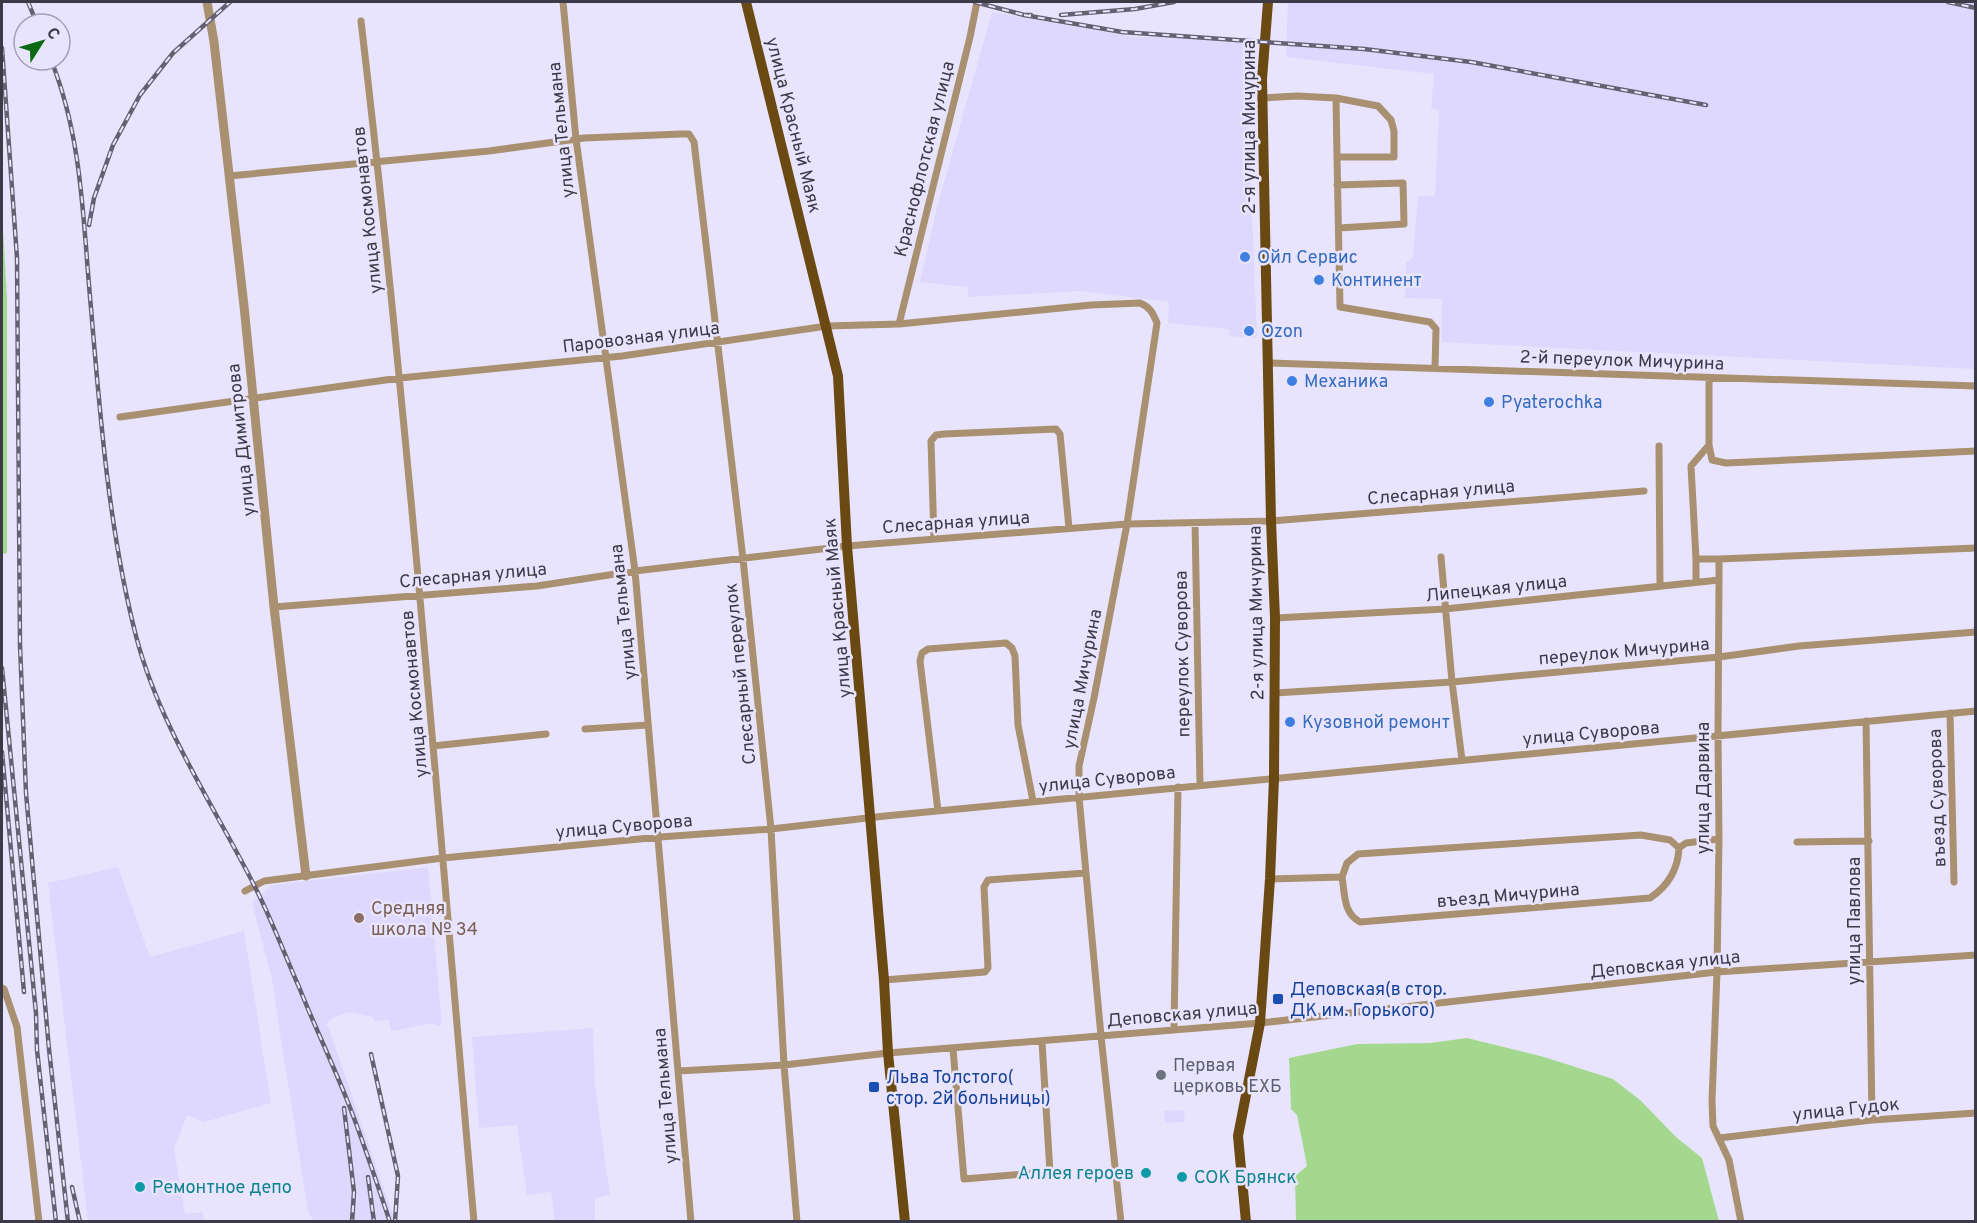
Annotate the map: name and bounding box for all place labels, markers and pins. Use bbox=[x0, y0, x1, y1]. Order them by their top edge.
place label: Ойл Сервис bbox=[1257, 247, 1358, 270]
marker: Ойл Сервис bbox=[1238, 250, 1252, 264]
place label: Континент bbox=[1331, 270, 1422, 293]
marker: Континент bbox=[1312, 273, 1326, 287]
place label: Ozon bbox=[1261, 321, 1303, 344]
marker: Ozon bbox=[1242, 324, 1256, 338]
place label: Механика bbox=[1304, 371, 1388, 394]
marker: Механика bbox=[1285, 374, 1299, 388]
place label: Pyaterochka bbox=[1501, 392, 1602, 415]
marker: Pyaterochka bbox=[1482, 395, 1496, 409]
place label: Кузовной ремонт bbox=[1302, 712, 1450, 735]
marker: Кузовной ремонт bbox=[1283, 715, 1297, 729]
place label: Средняя школа № 34 bbox=[371, 898, 478, 942]
marker: Средняя школа № 34 bbox=[352, 911, 366, 925]
place label: Деповская(в стор. ДК им. Горького) bbox=[1290, 979, 1447, 1023]
marker: Деповская(в стор. ДК им. Горького) bbox=[1271, 992, 1285, 1006]
place label: Первая церковь ЕХБ bbox=[1173, 1055, 1282, 1099]
place label: Льва Толстого( стор. 2й больницы) bbox=[886, 1067, 1051, 1111]
marker: Первая церковь ЕХБ bbox=[1154, 1068, 1168, 1082]
marker: Льва Толстого( стор. 2й больницы) bbox=[867, 1080, 881, 1094]
place label: Аллея героев bbox=[1018, 1163, 1134, 1186]
marker: Аллея героев bbox=[1139, 1166, 1153, 1180]
place label: СОК Брянск bbox=[1194, 1167, 1297, 1190]
marker: СОК Брянск bbox=[1175, 1170, 1189, 1184]
place label: Ремонтное депо bbox=[152, 1177, 292, 1200]
marker: Ремонтное депо bbox=[133, 1180, 147, 1194]

